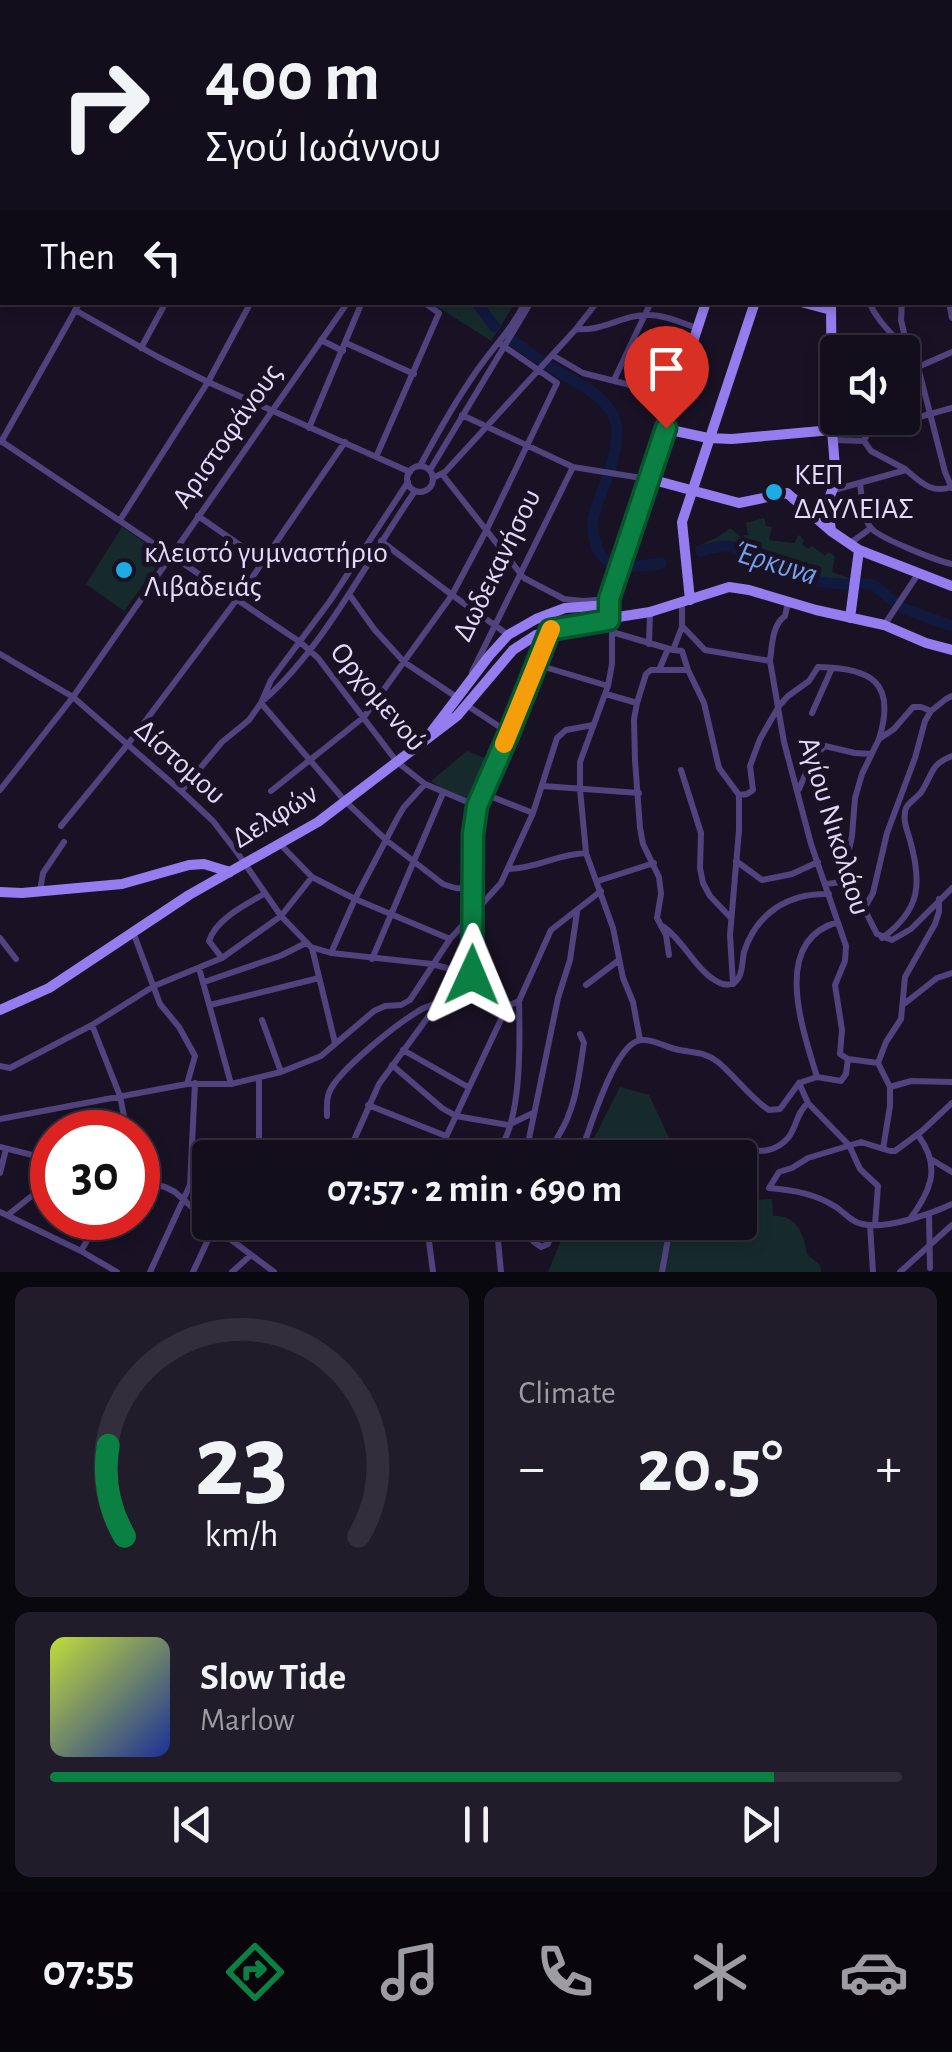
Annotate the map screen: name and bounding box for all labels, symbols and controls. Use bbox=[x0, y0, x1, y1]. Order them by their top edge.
icon: right bbox=[40, 40, 170, 170]
text: 400 m bbox=[205, 43, 380, 113]
text: Σγού Ιωάννου bbox=[205, 125, 442, 170]
icon: left bbox=[135, 230, 190, 285]
text: Then bbox=[40, 239, 115, 277]
pin bbox=[624, 326, 709, 429]
map controls bbox=[820, 335, 920, 435]
button: sound bbox=[820, 335, 920, 435]
icon: arrive bbox=[639, 341, 694, 396]
street label: Αριστοφάνους bbox=[167, 359, 287, 513]
place label: ΚΕΠ ΔΑΥΛΕΙΑΣ bbox=[794, 460, 914, 524]
marker: ΚΕΠ ΔΑΥΛΕΙΑΣ bbox=[763, 481, 785, 503]
street label: Δωδεκανήσου bbox=[447, 484, 547, 646]
water label: Έρκυνα bbox=[730, 535, 821, 592]
place label: κλειστό γυμναστήριο Λιβαδειάς bbox=[144, 538, 388, 602]
marker: κλειστό γυμναστήριο Λιβαδειάς bbox=[113, 559, 135, 581]
street label: Ορχομενού bbox=[324, 637, 432, 757]
street label: Δίστομου bbox=[129, 714, 231, 810]
street label: Αγίου Νικολάου bbox=[793, 733, 875, 919]
street label: Δελφών bbox=[227, 778, 323, 854]
position arrow bbox=[420, 923, 524, 1027]
speed limit sign: 30 bbox=[30, 1110, 160, 1240]
text: 07:57 · 2 min · 690 m bbox=[327, 1171, 622, 1209]
text: Climate bbox=[519, 1377, 616, 1409]
text: 23 bbox=[195, 1411, 289, 1515]
text: 20.5° bbox=[637, 1430, 783, 1505]
text: − bbox=[519, 1441, 545, 1496]
text: + bbox=[876, 1441, 902, 1496]
text: km/h bbox=[205, 1517, 279, 1553]
text: Slow Tide bbox=[200, 1659, 346, 1697]
text: Marlow bbox=[200, 1704, 295, 1736]
icon: previous bbox=[165, 1797, 220, 1852]
icon: pause bbox=[449, 1797, 504, 1852]
icon: next bbox=[733, 1797, 788, 1852]
icon: directions bbox=[220, 1937, 290, 2007]
icon: music bbox=[375, 1937, 445, 2007]
icon: phone bbox=[530, 1937, 600, 2007]
icon: climate bbox=[685, 1937, 755, 2007]
icon: car bbox=[839, 1937, 909, 2007]
text: 07:55 bbox=[42, 1949, 135, 1994]

